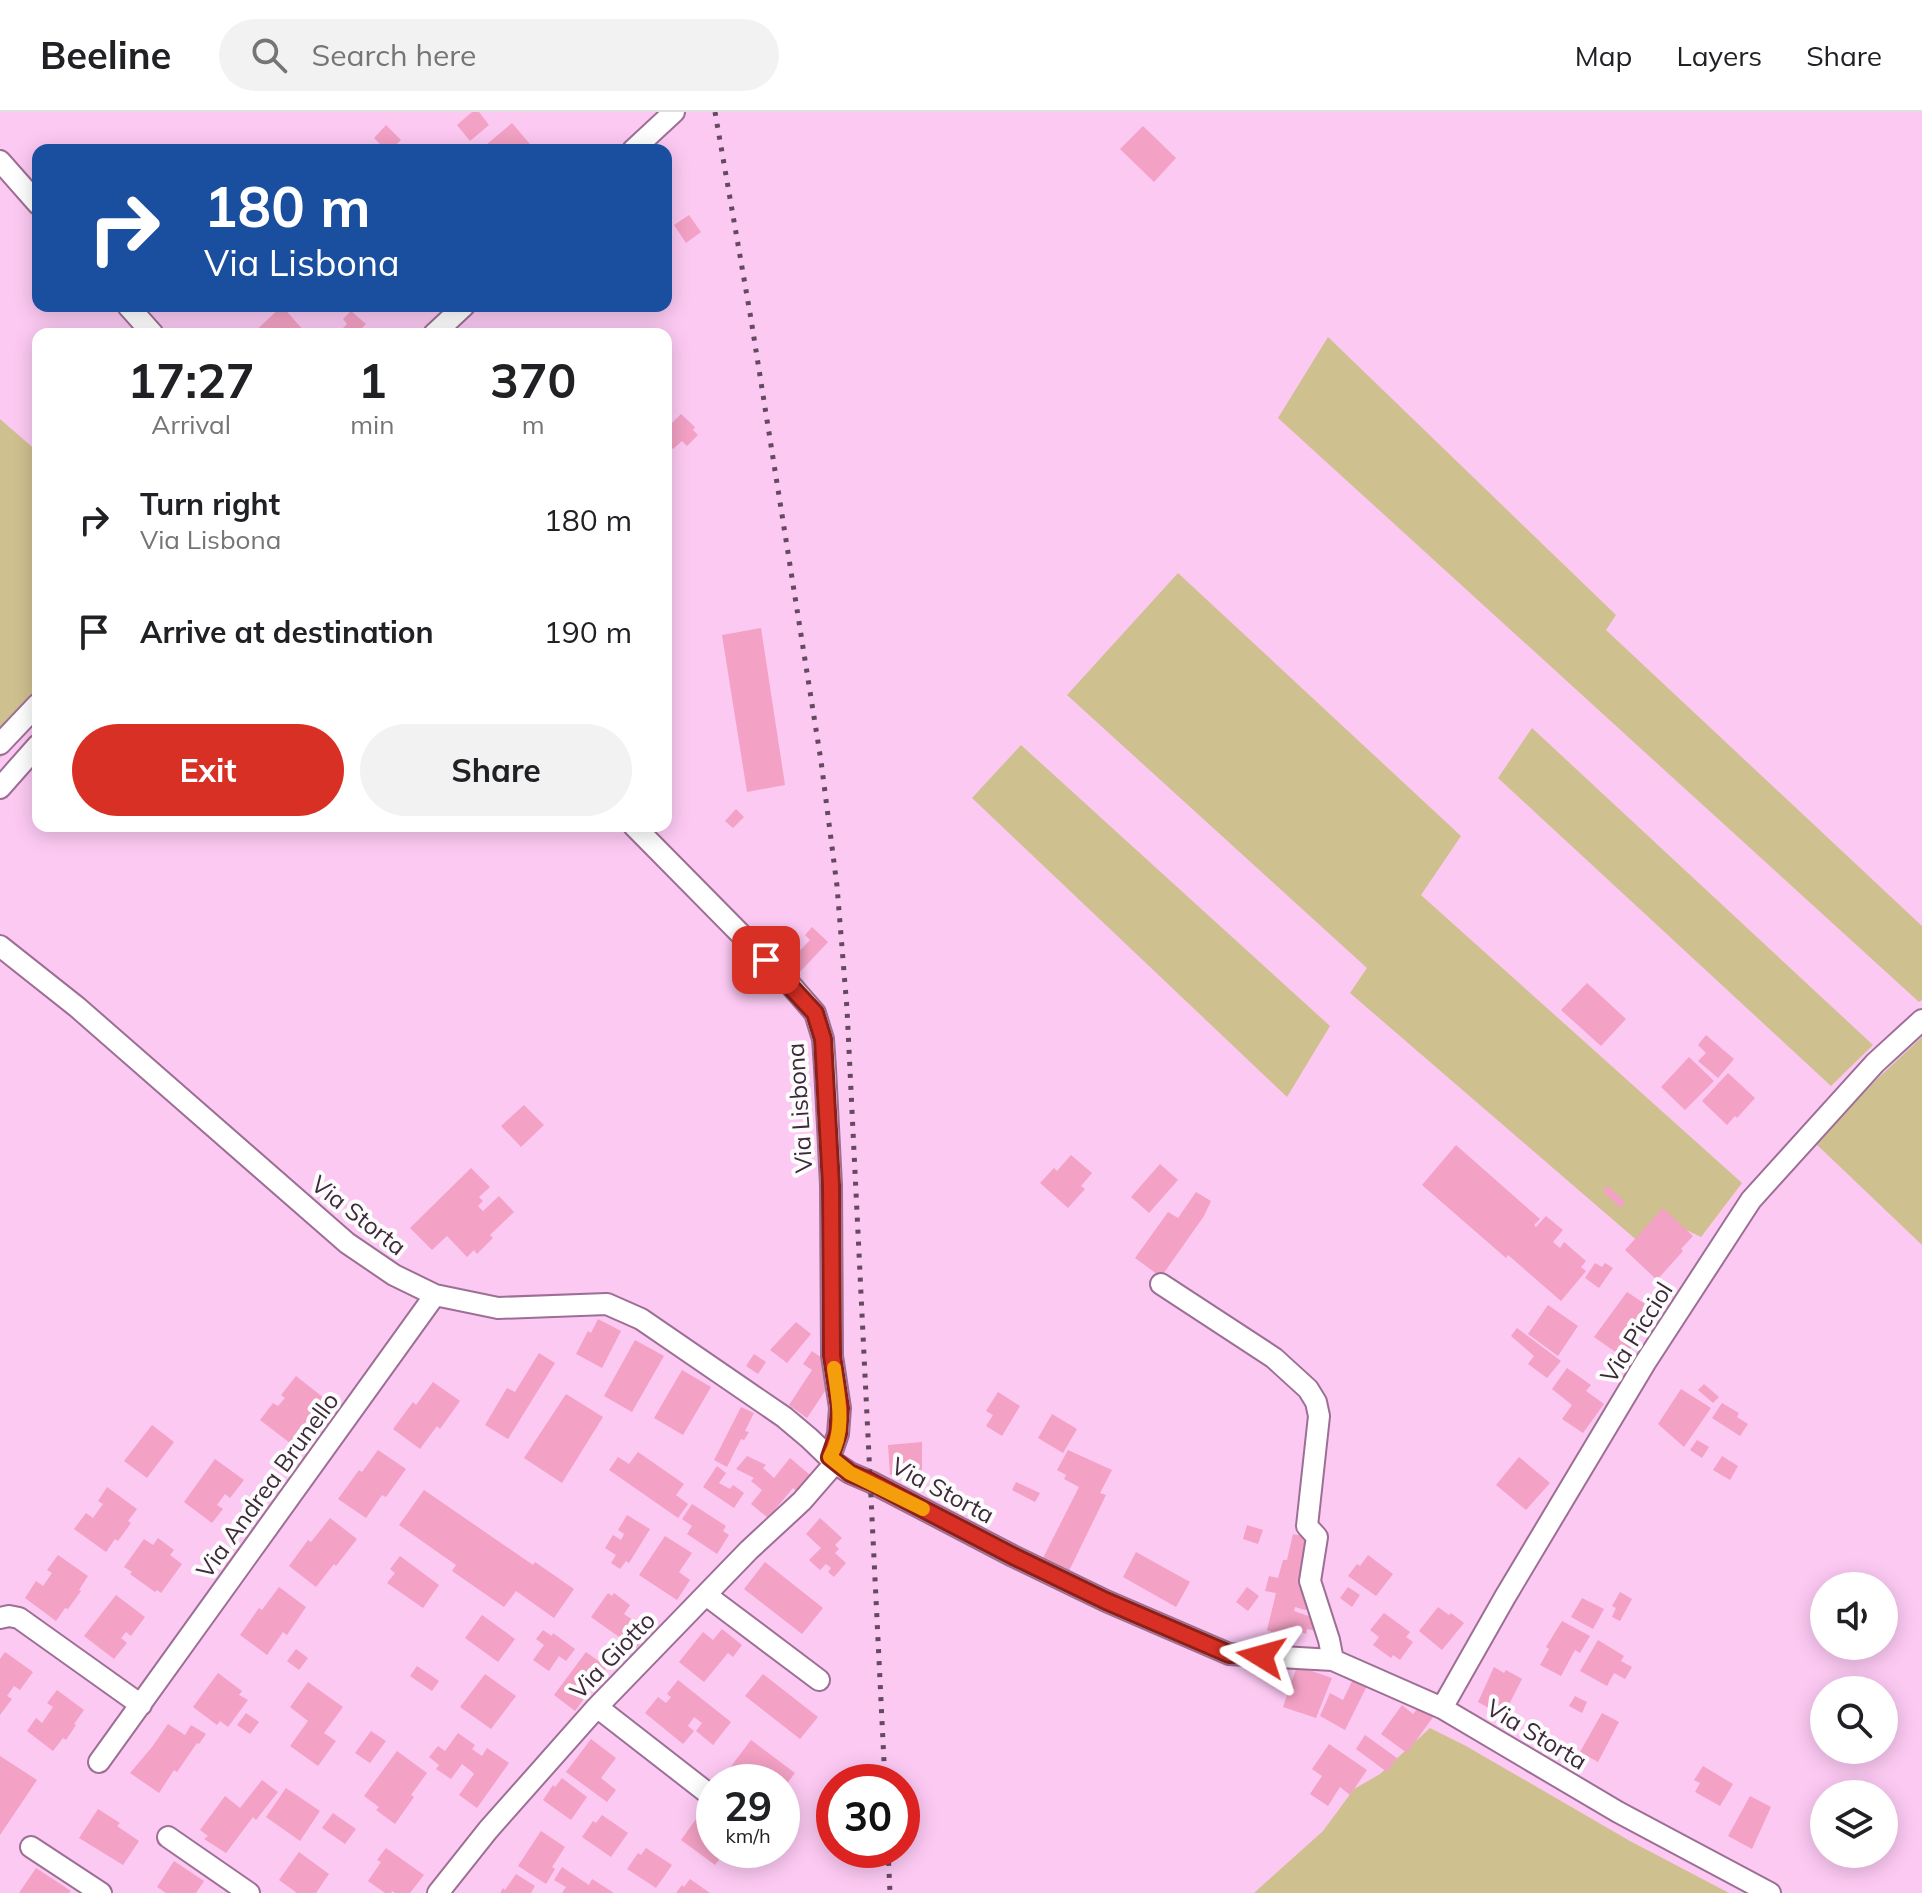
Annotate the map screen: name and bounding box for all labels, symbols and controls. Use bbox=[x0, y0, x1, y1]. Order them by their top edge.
search box bbox=[219, 19, 779, 91]
text: Beeline bbox=[40, 31, 171, 79]
icon: search bbox=[247, 33, 291, 77]
text: Search here bbox=[311, 36, 476, 74]
text: Map bbox=[1575, 38, 1632, 73]
text: Layers bbox=[1676, 38, 1762, 73]
text: Share bbox=[1806, 38, 1882, 73]
text: 180 m bbox=[204, 171, 371, 241]
icon: right bbox=[72, 176, 176, 280]
text: Via Lisbona bbox=[204, 240, 400, 285]
text: 17:27 bbox=[128, 350, 255, 410]
text: 1 bbox=[358, 350, 387, 410]
text: 370 bbox=[490, 350, 576, 410]
text: Arrival bbox=[151, 408, 231, 441]
text: min bbox=[350, 408, 394, 441]
text: m bbox=[522, 408, 545, 441]
text: Turn right bbox=[140, 485, 280, 523]
icon: right bbox=[72, 498, 116, 542]
text: 180 m bbox=[544, 501, 632, 539]
text: Via Lisbona bbox=[140, 523, 281, 556]
icon: arrive bbox=[72, 610, 116, 654]
text: Arrive at destination bbox=[140, 613, 434, 651]
text: 190 m bbox=[544, 613, 632, 651]
button: Exit bbox=[72, 724, 344, 816]
button: Share bbox=[360, 724, 632, 816]
pin bbox=[732, 926, 800, 994]
icon: arrive bbox=[744, 938, 788, 982]
street label: Via Lisbona bbox=[779, 1042, 819, 1174]
street label: Via Storta bbox=[306, 1169, 412, 1261]
street label: Via Picciol bbox=[1593, 1276, 1679, 1388]
street label: Via Andrea Brunello bbox=[189, 1386, 345, 1584]
street label: Via Storta bbox=[886, 1450, 1000, 1530]
map controls bbox=[1810, 1572, 1898, 1868]
button: sound bbox=[1810, 1572, 1898, 1660]
street label: Via Giotto bbox=[563, 1605, 661, 1705]
position arrow bbox=[1219, 1614, 1303, 1698]
button: search bbox=[1810, 1676, 1898, 1764]
street label: Via Storta bbox=[1481, 1692, 1593, 1776]
speed limit sign: 30 bbox=[816, 1764, 920, 1868]
button: layers bbox=[1810, 1780, 1898, 1868]
text: 29 bbox=[724, 1781, 772, 1831]
text: km/h bbox=[725, 1823, 771, 1848]

